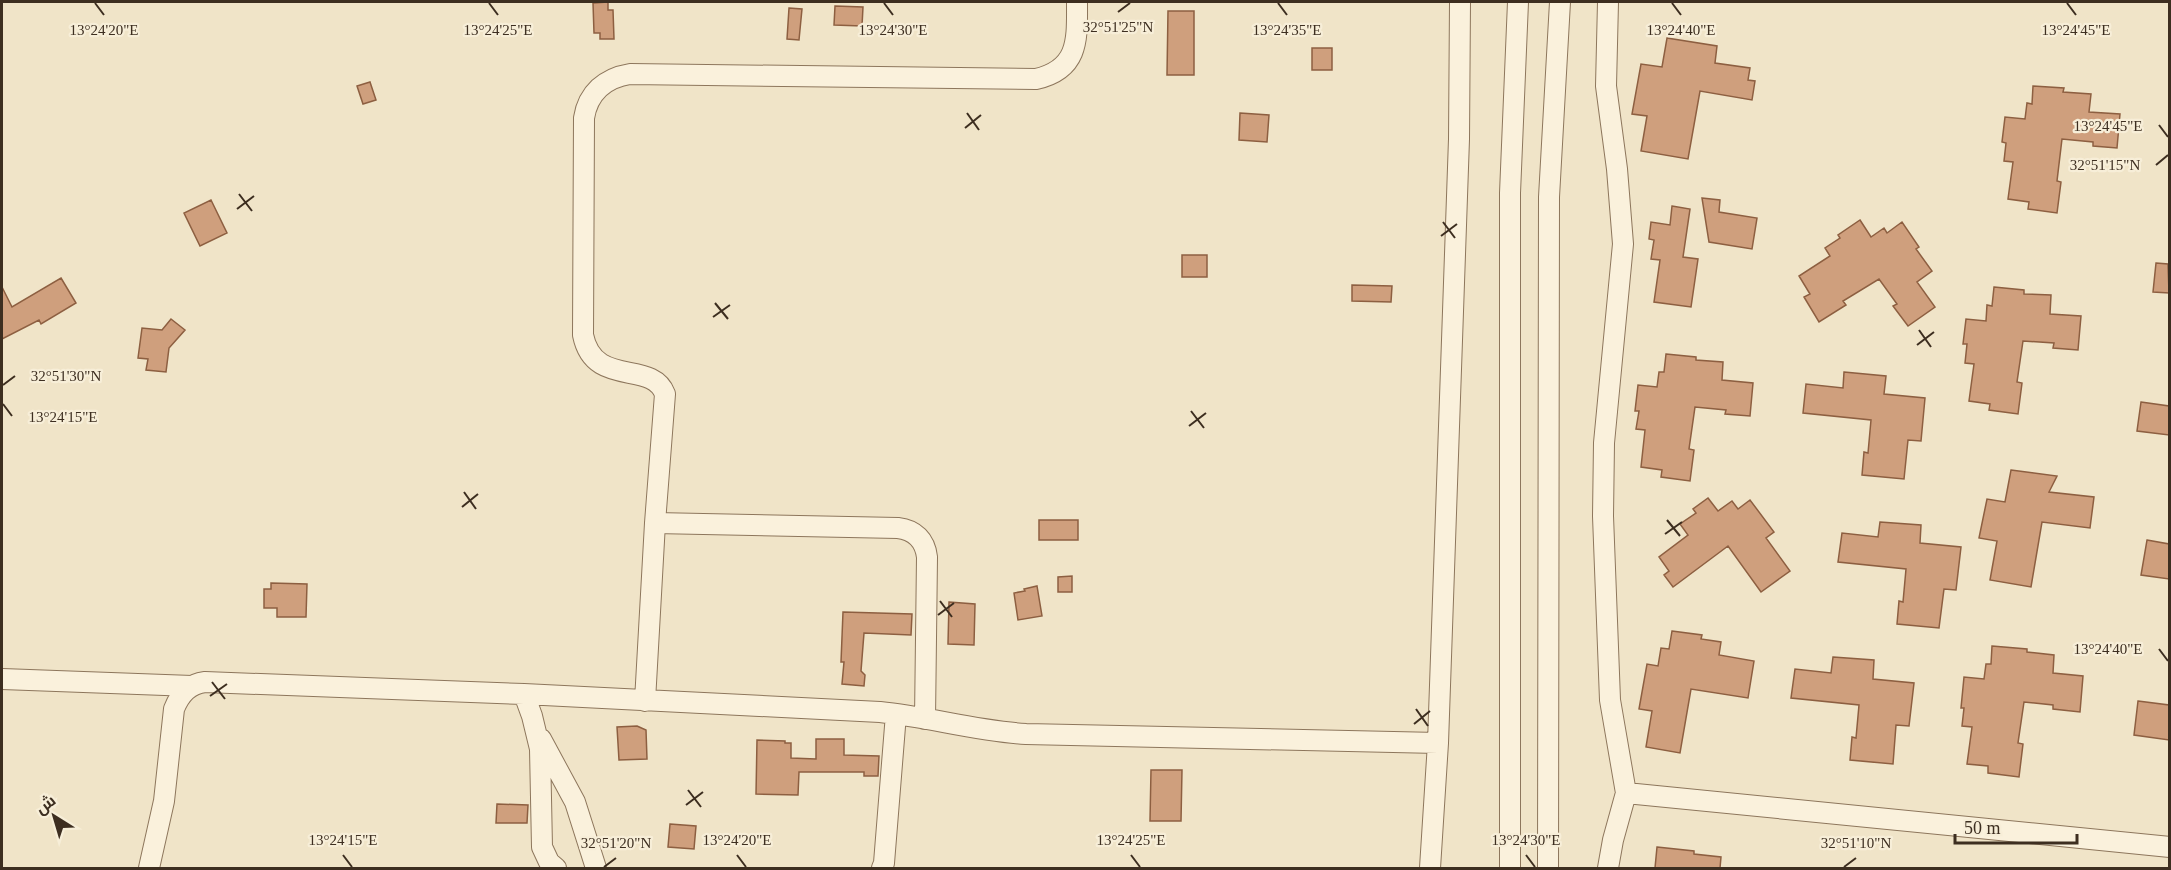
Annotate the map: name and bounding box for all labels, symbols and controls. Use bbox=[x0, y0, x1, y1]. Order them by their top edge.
text: 32°51'25"N bbox=[1083, 19, 1153, 35]
text: 13°24'20"E bbox=[70, 22, 139, 38]
text: 13°24'25"E bbox=[464, 22, 533, 38]
text: 13°24'30"E bbox=[859, 22, 928, 38]
text: 13°24'35"E bbox=[1253, 22, 1322, 38]
text: 13°24'40"E bbox=[1647, 22, 1716, 38]
text: 13°24'45"E bbox=[2042, 22, 2111, 38]
text: 13°24'45"E bbox=[2074, 118, 2143, 134]
text: 32°51'15"N bbox=[2070, 157, 2140, 173]
text: 32°51'30"N bbox=[31, 368, 101, 384]
text: 13°24'15"E bbox=[29, 409, 98, 425]
text: 13°24'40"E bbox=[2074, 641, 2143, 657]
north arrow bbox=[24, 786, 84, 846]
text: ش bbox=[32, 791, 59, 818]
scale bar bbox=[1955, 807, 2076, 845]
text: 50 m bbox=[1964, 818, 2001, 838]
text: 13°24'15"E bbox=[309, 832, 378, 848]
text: 13°24'20"E bbox=[703, 832, 772, 848]
text: 13°24'25"E bbox=[1097, 832, 1166, 848]
text: 13°24'30"E bbox=[1492, 832, 1561, 848]
text: 32°51'20"N bbox=[581, 835, 651, 851]
text: 32°51'10"N bbox=[1821, 835, 1891, 851]

